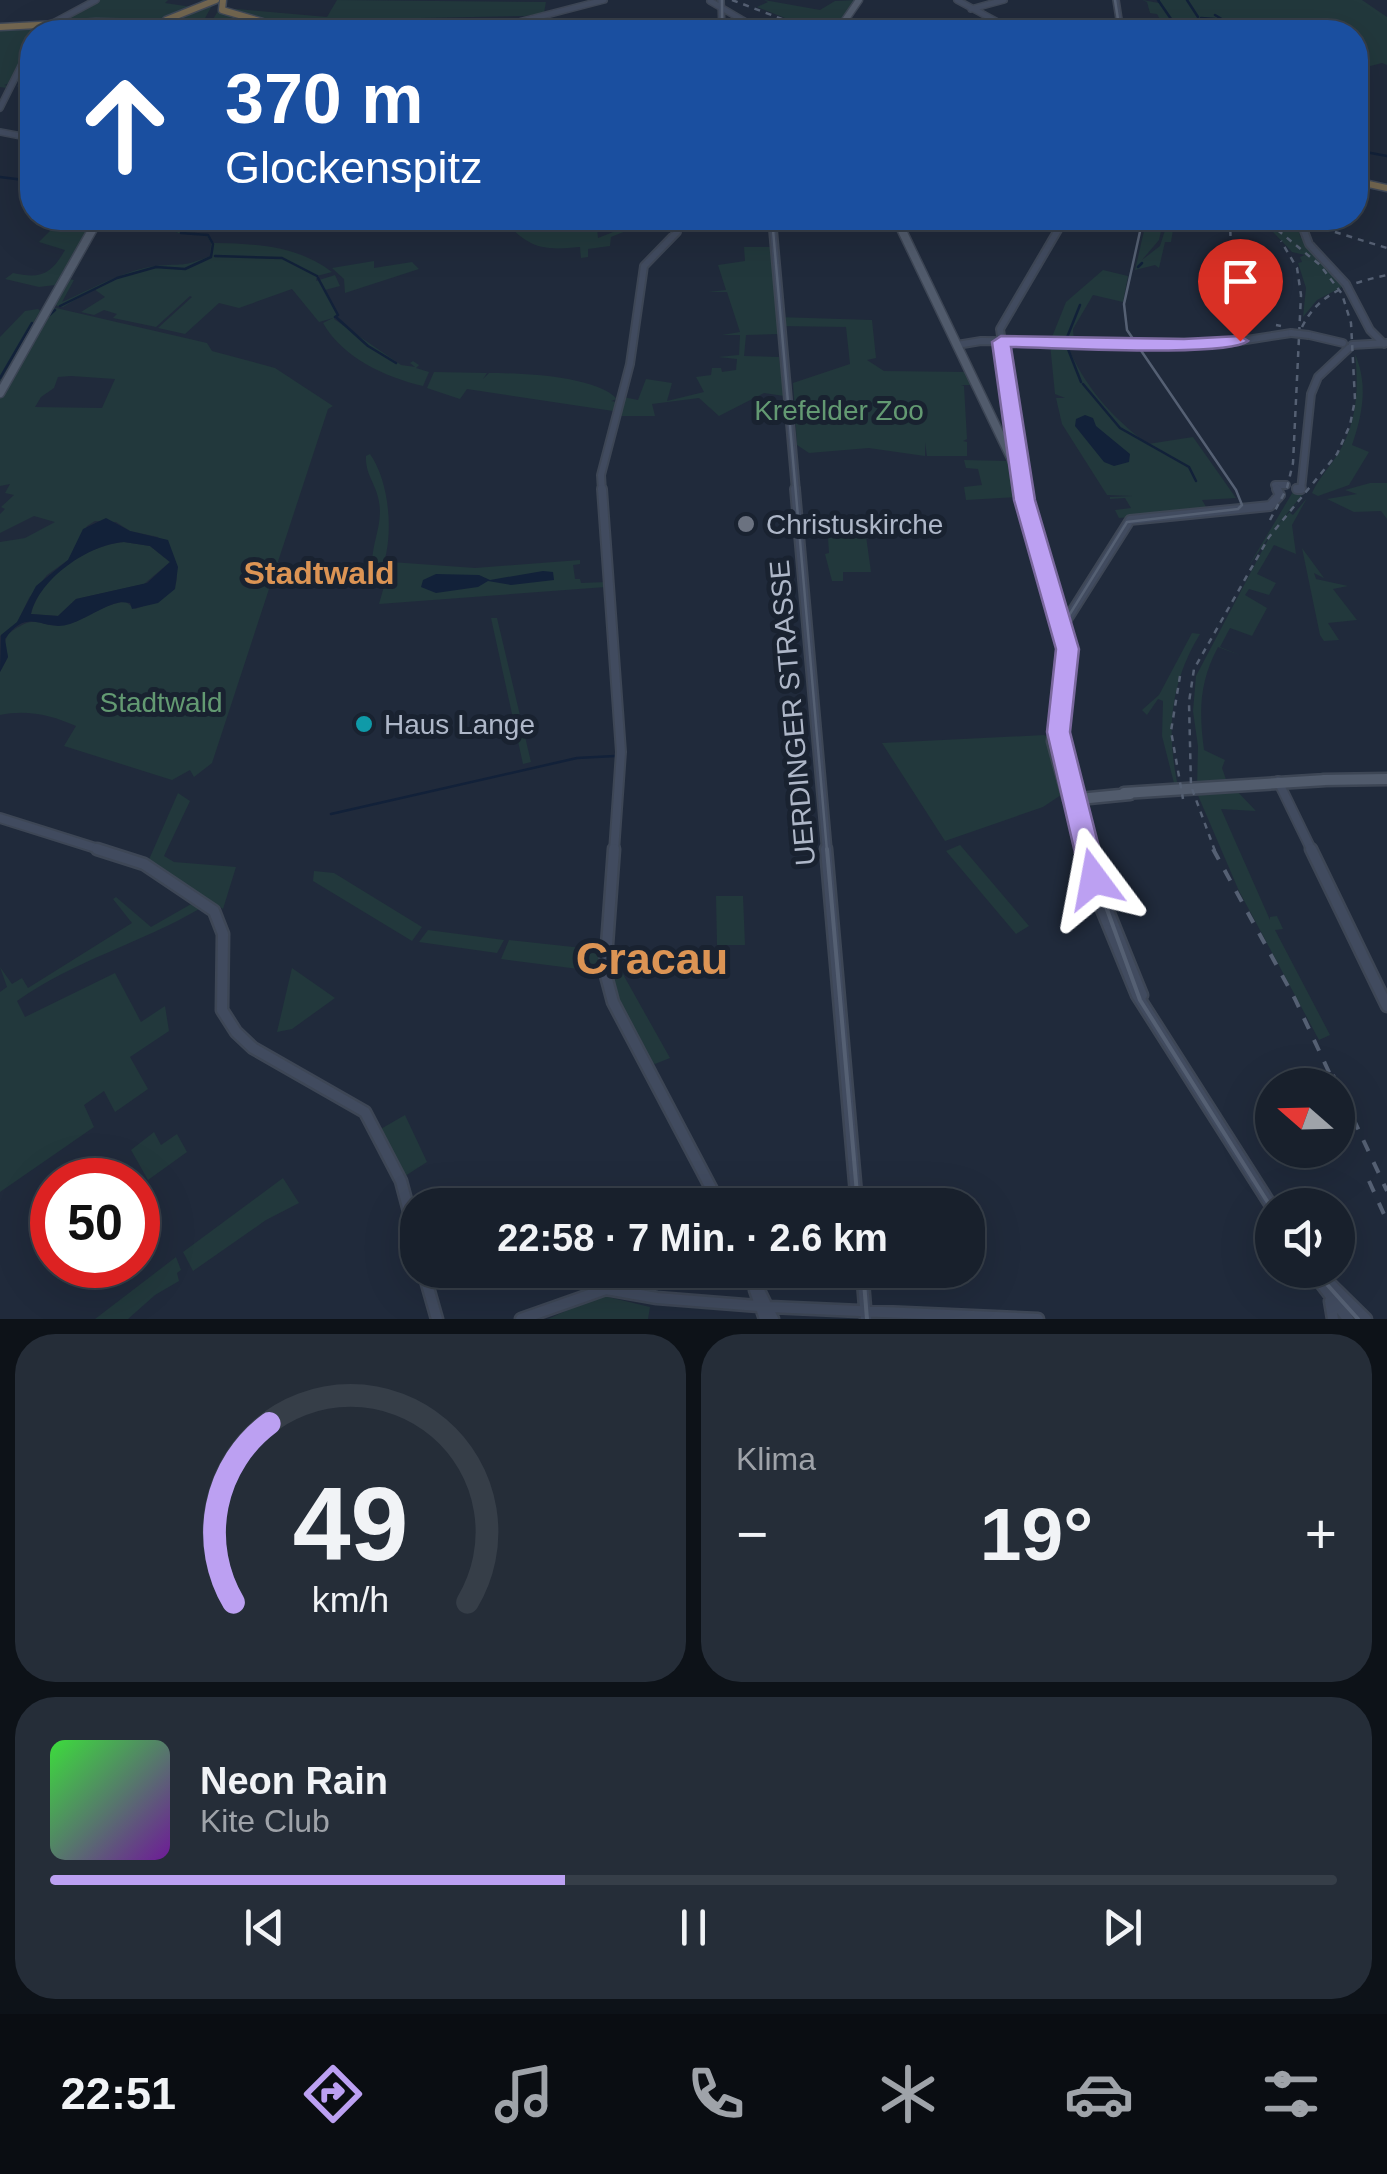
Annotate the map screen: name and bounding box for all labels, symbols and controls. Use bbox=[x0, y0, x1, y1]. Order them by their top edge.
icon: ahead bbox=[60, 60, 190, 190]
text: 370 m bbox=[225, 60, 423, 138]
text: Glockenspitz bbox=[225, 142, 483, 193]
pin bbox=[1198, 239, 1283, 342]
icon: arrive bbox=[1213, 254, 1268, 309]
park label: Krefelder Zoo bbox=[754, 395, 924, 426]
place label: Christuskirche bbox=[766, 509, 943, 540]
marker: Christuskirche bbox=[735, 513, 757, 535]
district label: Stadtwald bbox=[243, 555, 395, 591]
street label: UERDINGER STRASSE bbox=[764, 559, 821, 867]
park label: Stadtwald bbox=[100, 687, 222, 718]
place label: Haus Lange bbox=[384, 709, 535, 740]
marker: Haus Lange bbox=[353, 713, 375, 735]
position arrow bbox=[1042, 827, 1146, 931]
district label: Cracau bbox=[576, 933, 728, 984]
north arrow bbox=[1255, 1068, 1355, 1168]
map controls bbox=[1255, 1068, 1355, 1288]
speed limit sign: 50 bbox=[30, 1158, 160, 1288]
button: sound bbox=[1255, 1188, 1355, 1288]
text: 22:58 · 7 Min. · 2.6 km bbox=[497, 1217, 888, 1259]
text: Klima bbox=[736, 1441, 816, 1477]
text: 49 bbox=[293, 1466, 408, 1582]
text: 19° bbox=[980, 1492, 1093, 1576]
text: − bbox=[736, 1503, 768, 1565]
text: + bbox=[1305, 1503, 1337, 1565]
text: km/h bbox=[312, 1580, 389, 1620]
text: Neon Rain bbox=[200, 1760, 388, 1802]
text: Kite Club bbox=[200, 1803, 330, 1839]
icon: previous bbox=[237, 1900, 292, 1955]
icon: pause bbox=[666, 1900, 721, 1955]
icon: next bbox=[1095, 1900, 1150, 1955]
icon: directions bbox=[298, 2059, 368, 2129]
icon: music bbox=[489, 2059, 559, 2129]
icon: phone bbox=[681, 2059, 751, 2129]
icon: climate bbox=[873, 2059, 943, 2129]
icon: car bbox=[1064, 2059, 1134, 2129]
icon: filters bbox=[1256, 2059, 1326, 2129]
text: 22:51 bbox=[61, 2068, 176, 2119]

